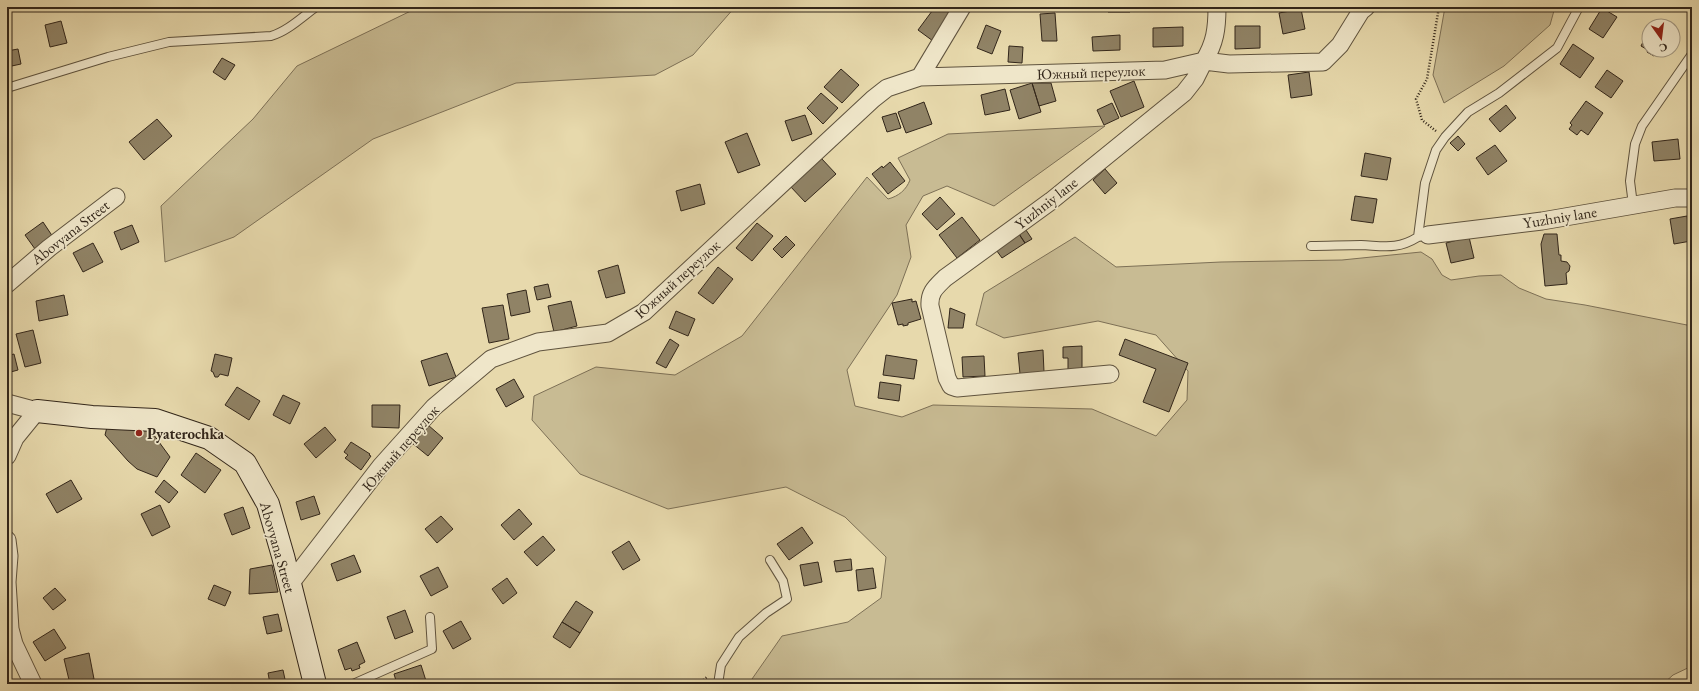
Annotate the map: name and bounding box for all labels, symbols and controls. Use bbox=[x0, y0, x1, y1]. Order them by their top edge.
north arrow bbox=[1641, 18, 1681, 58]
text: С bbox=[1658, 40, 1669, 55]
street label: Южный переулок bbox=[1036, 61, 1146, 83]
street label: Yuzhniy lane bbox=[1011, 172, 1081, 233]
street label: Abovyana Street bbox=[26, 195, 113, 269]
street label: Yuzhniy lane bbox=[1522, 202, 1598, 232]
street label: Южный переулок bbox=[630, 236, 724, 322]
street label: Южный переулок bbox=[357, 401, 443, 495]
place label: Pyaterochka bbox=[147, 424, 225, 443]
marker: Pyaterochka bbox=[134, 428, 144, 438]
street label: Abovyana Street bbox=[256, 498, 300, 595]

